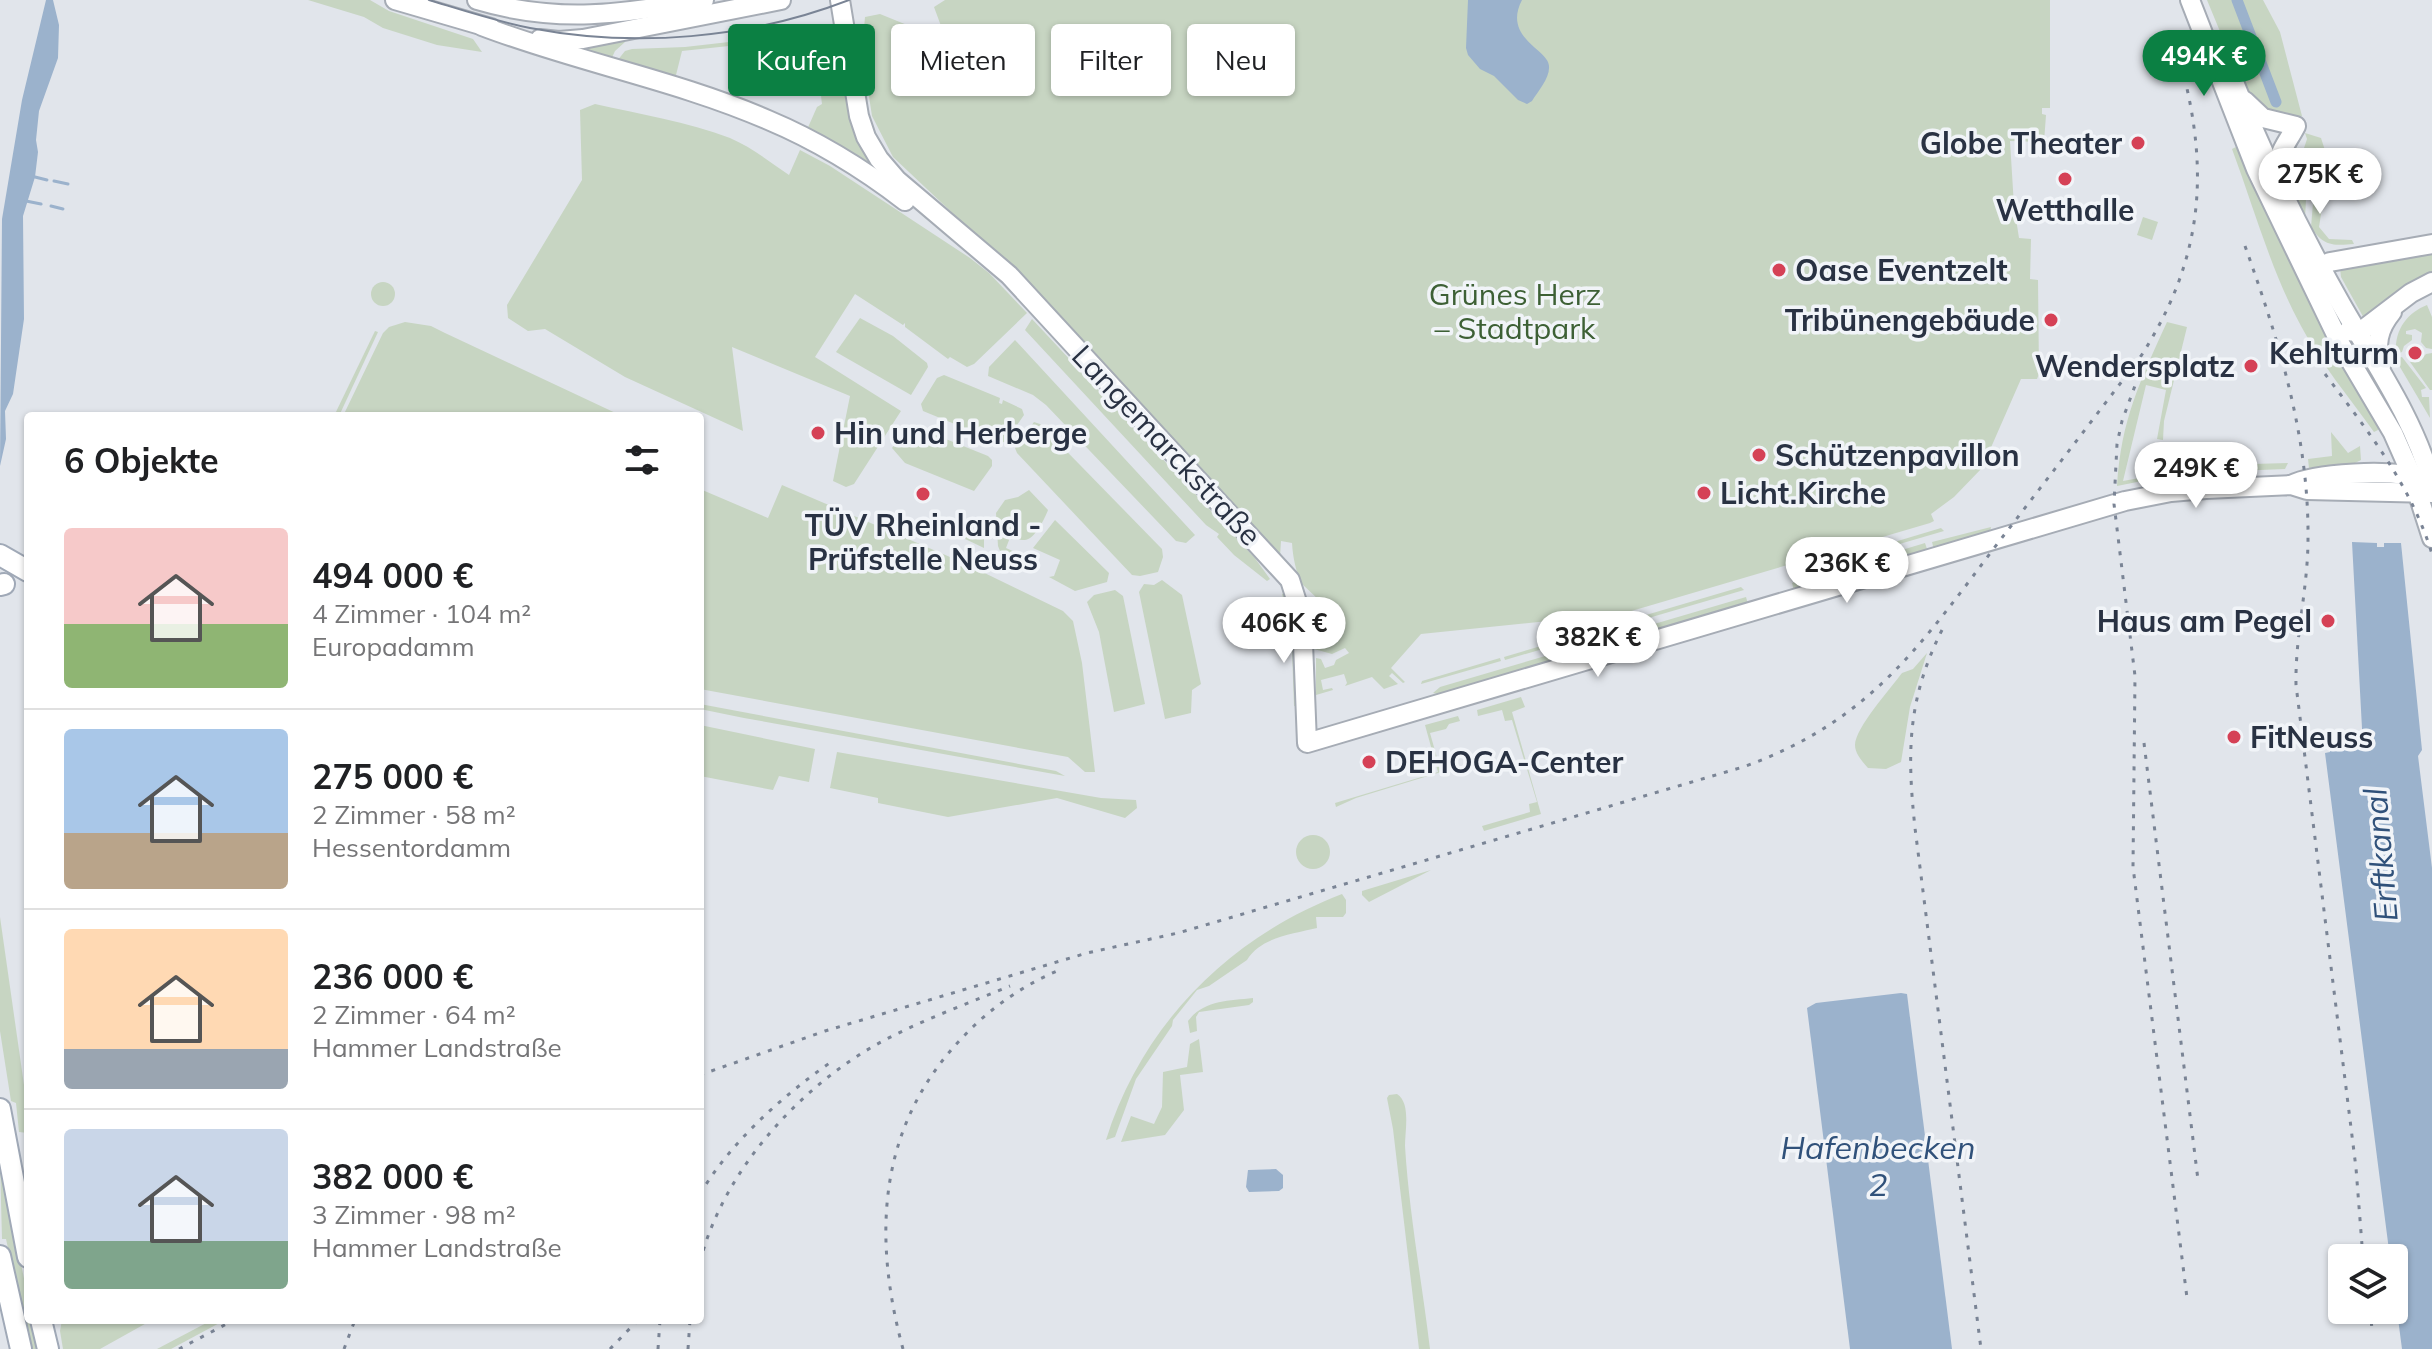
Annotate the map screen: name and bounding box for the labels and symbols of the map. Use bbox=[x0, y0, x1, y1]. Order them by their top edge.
pin: 494K € bbox=[2139, 30, 2269, 98]
place label: Globe Theater bbox=[1920, 124, 2122, 162]
marker: Globe Theater bbox=[2129, 134, 2147, 152]
pin: 275K € bbox=[2255, 148, 2385, 216]
marker: Wetthalle bbox=[2056, 170, 2074, 188]
place label: Wetthalle bbox=[1996, 191, 2134, 229]
place label: Oase Eventzelt bbox=[1795, 251, 2008, 289]
marker: Oase Eventzelt bbox=[1770, 261, 1788, 279]
park label: Grünes Herz – Stadtpark bbox=[1429, 275, 1601, 347]
place label: Tribünengebäude bbox=[1785, 301, 2035, 339]
marker: Tribünengebäude bbox=[2042, 311, 2060, 329]
place label: Kehlturm bbox=[2269, 334, 2399, 372]
street label: Langemarckstraße bbox=[1064, 337, 1270, 553]
marker: Kehlturm bbox=[2406, 344, 2424, 362]
place label: Wendersplatz bbox=[2035, 347, 2235, 385]
marker: Wendersplatz bbox=[2242, 357, 2260, 375]
place label: Hin und Herberge bbox=[834, 414, 1087, 452]
marker: Hin und Herberge bbox=[809, 424, 827, 442]
place label: Schützenpavillon bbox=[1775, 436, 2020, 474]
pin: 249K € bbox=[2131, 442, 2261, 510]
marker: Schützenpavillon bbox=[1750, 446, 1768, 464]
place label: Licht.Kirche bbox=[1720, 474, 1886, 512]
marker: Licht.Kirche bbox=[1695, 484, 1713, 502]
marker: TÜV Rheinland - Prüfstelle Neuss bbox=[914, 485, 932, 503]
place label: TÜV Rheinland - Prüfstelle Neuss bbox=[805, 506, 1041, 578]
pin: 236K € bbox=[1782, 537, 1912, 605]
pin: 406K € bbox=[1219, 597, 1349, 665]
place label: Haus am Pegel bbox=[2097, 602, 2312, 640]
pin: 382K € bbox=[1533, 611, 1663, 679]
marker: Haus am Pegel bbox=[2319, 612, 2337, 630]
place label: FitNeuss bbox=[2250, 718, 2373, 756]
marker: FitNeuss bbox=[2225, 728, 2243, 746]
place label: DEHOGA-Center bbox=[1385, 743, 1624, 781]
marker: DEHOGA-Center bbox=[1360, 753, 1378, 771]
water label: Erftkanal bbox=[2354, 786, 2406, 923]
water label: Hafenbecken 2 bbox=[1781, 1127, 1975, 1204]

